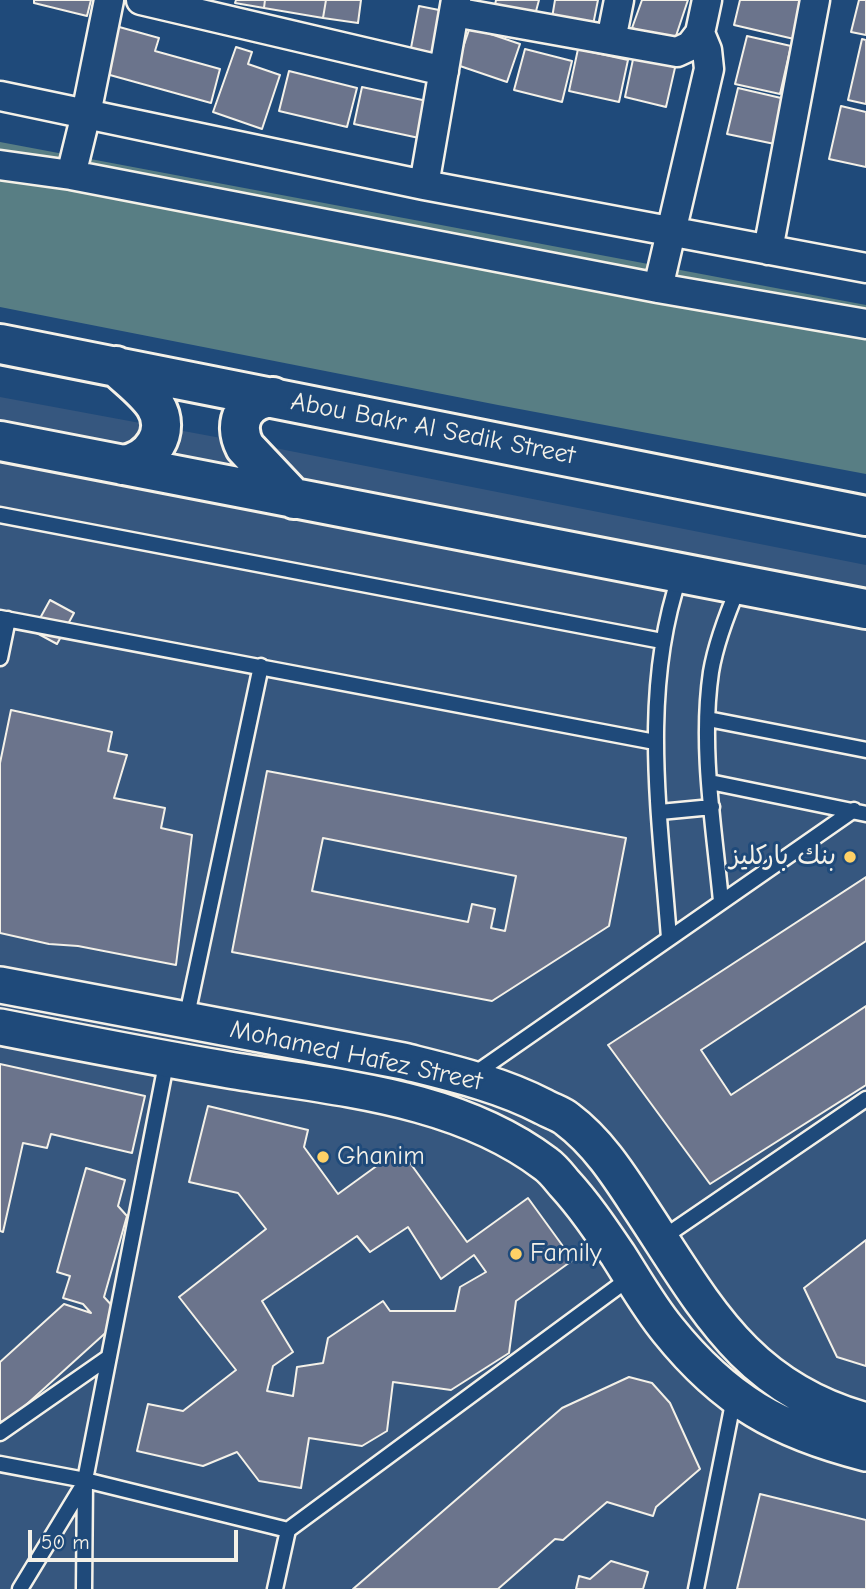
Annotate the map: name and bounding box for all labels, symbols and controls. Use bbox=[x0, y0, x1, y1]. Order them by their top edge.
street label: Abou Bakr Al Sedik Street bbox=[288, 386, 578, 472]
place label: بنك باركليز bbox=[730, 841, 836, 873]
marker: بنك باركليز bbox=[842, 849, 858, 865]
street label: Mohamed Hafez Street bbox=[227, 1014, 485, 1098]
place label: Ghanim bbox=[337, 1141, 425, 1173]
marker: Ghanim bbox=[315, 1149, 331, 1165]
place label: Family bbox=[530, 1238, 602, 1270]
marker: Family bbox=[508, 1246, 524, 1262]
scale bar bbox=[32, 1516, 242, 1560]
text: 50 m bbox=[41, 1530, 90, 1554]

